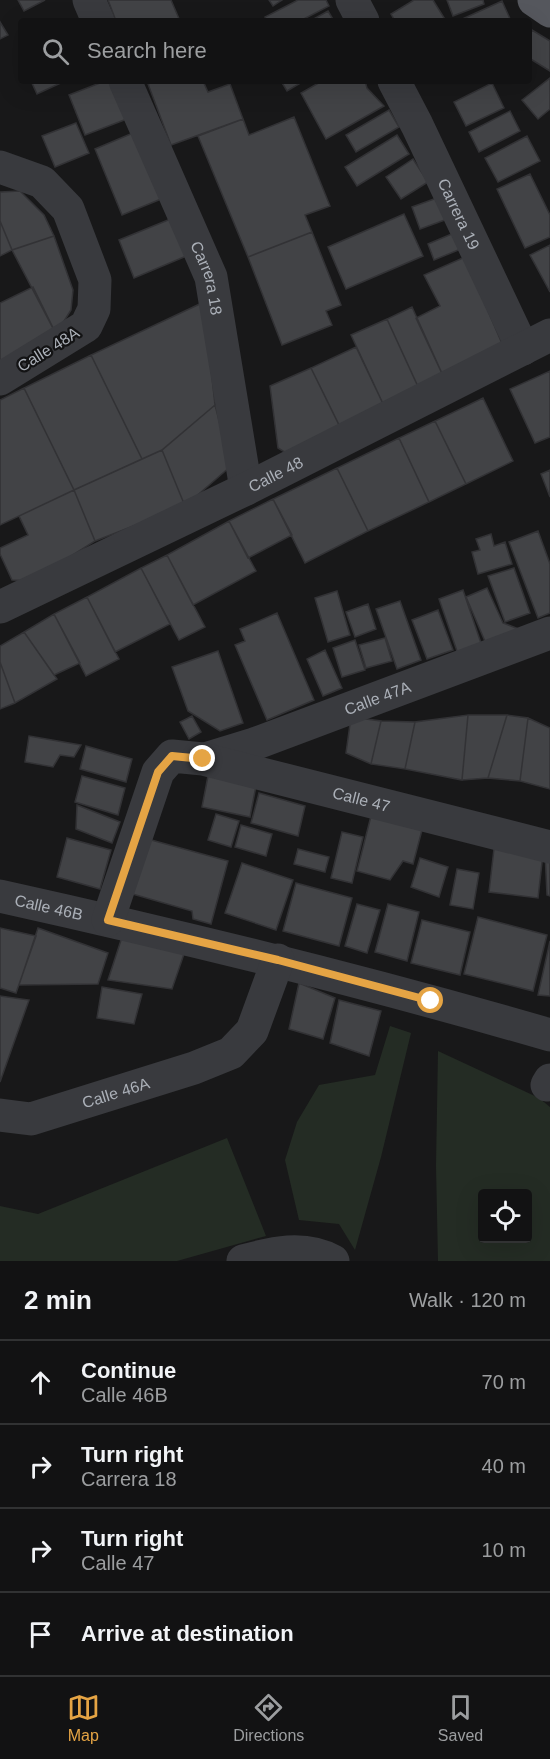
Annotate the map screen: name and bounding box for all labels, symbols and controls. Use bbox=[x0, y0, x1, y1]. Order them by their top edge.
search box bbox=[18, 18, 532, 84]
icon: search bbox=[39, 35, 72, 68]
text: Search here bbox=[87, 38, 207, 63]
street label: Carrera 19 bbox=[435, 176, 483, 252]
street label: Carrera 18 bbox=[187, 239, 225, 316]
street label: Calle 48A bbox=[14, 324, 82, 375]
street label: Calle 48 bbox=[246, 454, 306, 495]
street label: Calle 47A bbox=[342, 678, 413, 718]
route end bbox=[189, 745, 215, 771]
street label: Calle 47 bbox=[331, 784, 392, 815]
street label: Calle 46B bbox=[13, 892, 84, 923]
route start bbox=[417, 987, 443, 1013]
street label: Calle 46A bbox=[80, 1074, 152, 1111]
map controls bbox=[478, 1189, 532, 1243]
button: locate bbox=[478, 1189, 532, 1243]
text: 2 min bbox=[24, 1285, 92, 1315]
text: Walk · 120 m bbox=[409, 1289, 526, 1311]
text: Continue bbox=[81, 1358, 176, 1383]
icon: ahead bbox=[24, 1366, 57, 1399]
text: 70 m bbox=[482, 1371, 526, 1393]
text: Calle 46B bbox=[81, 1384, 168, 1406]
text: Turn right bbox=[81, 1442, 183, 1467]
icon: right bbox=[24, 1450, 57, 1483]
text: 40 m bbox=[482, 1455, 526, 1477]
text: Carrera 18 bbox=[81, 1468, 177, 1490]
text: Turn right bbox=[81, 1526, 183, 1551]
icon: right bbox=[24, 1534, 57, 1567]
text: 10 m bbox=[482, 1539, 526, 1561]
text: Calle 47 bbox=[81, 1552, 154, 1574]
icon: arrive bbox=[24, 1618, 57, 1651]
text: Arrive at destination bbox=[81, 1621, 294, 1646]
tab: Map bbox=[67, 1691, 100, 1745]
tab: Directions bbox=[233, 1691, 304, 1745]
tab: Saved bbox=[438, 1691, 483, 1745]

